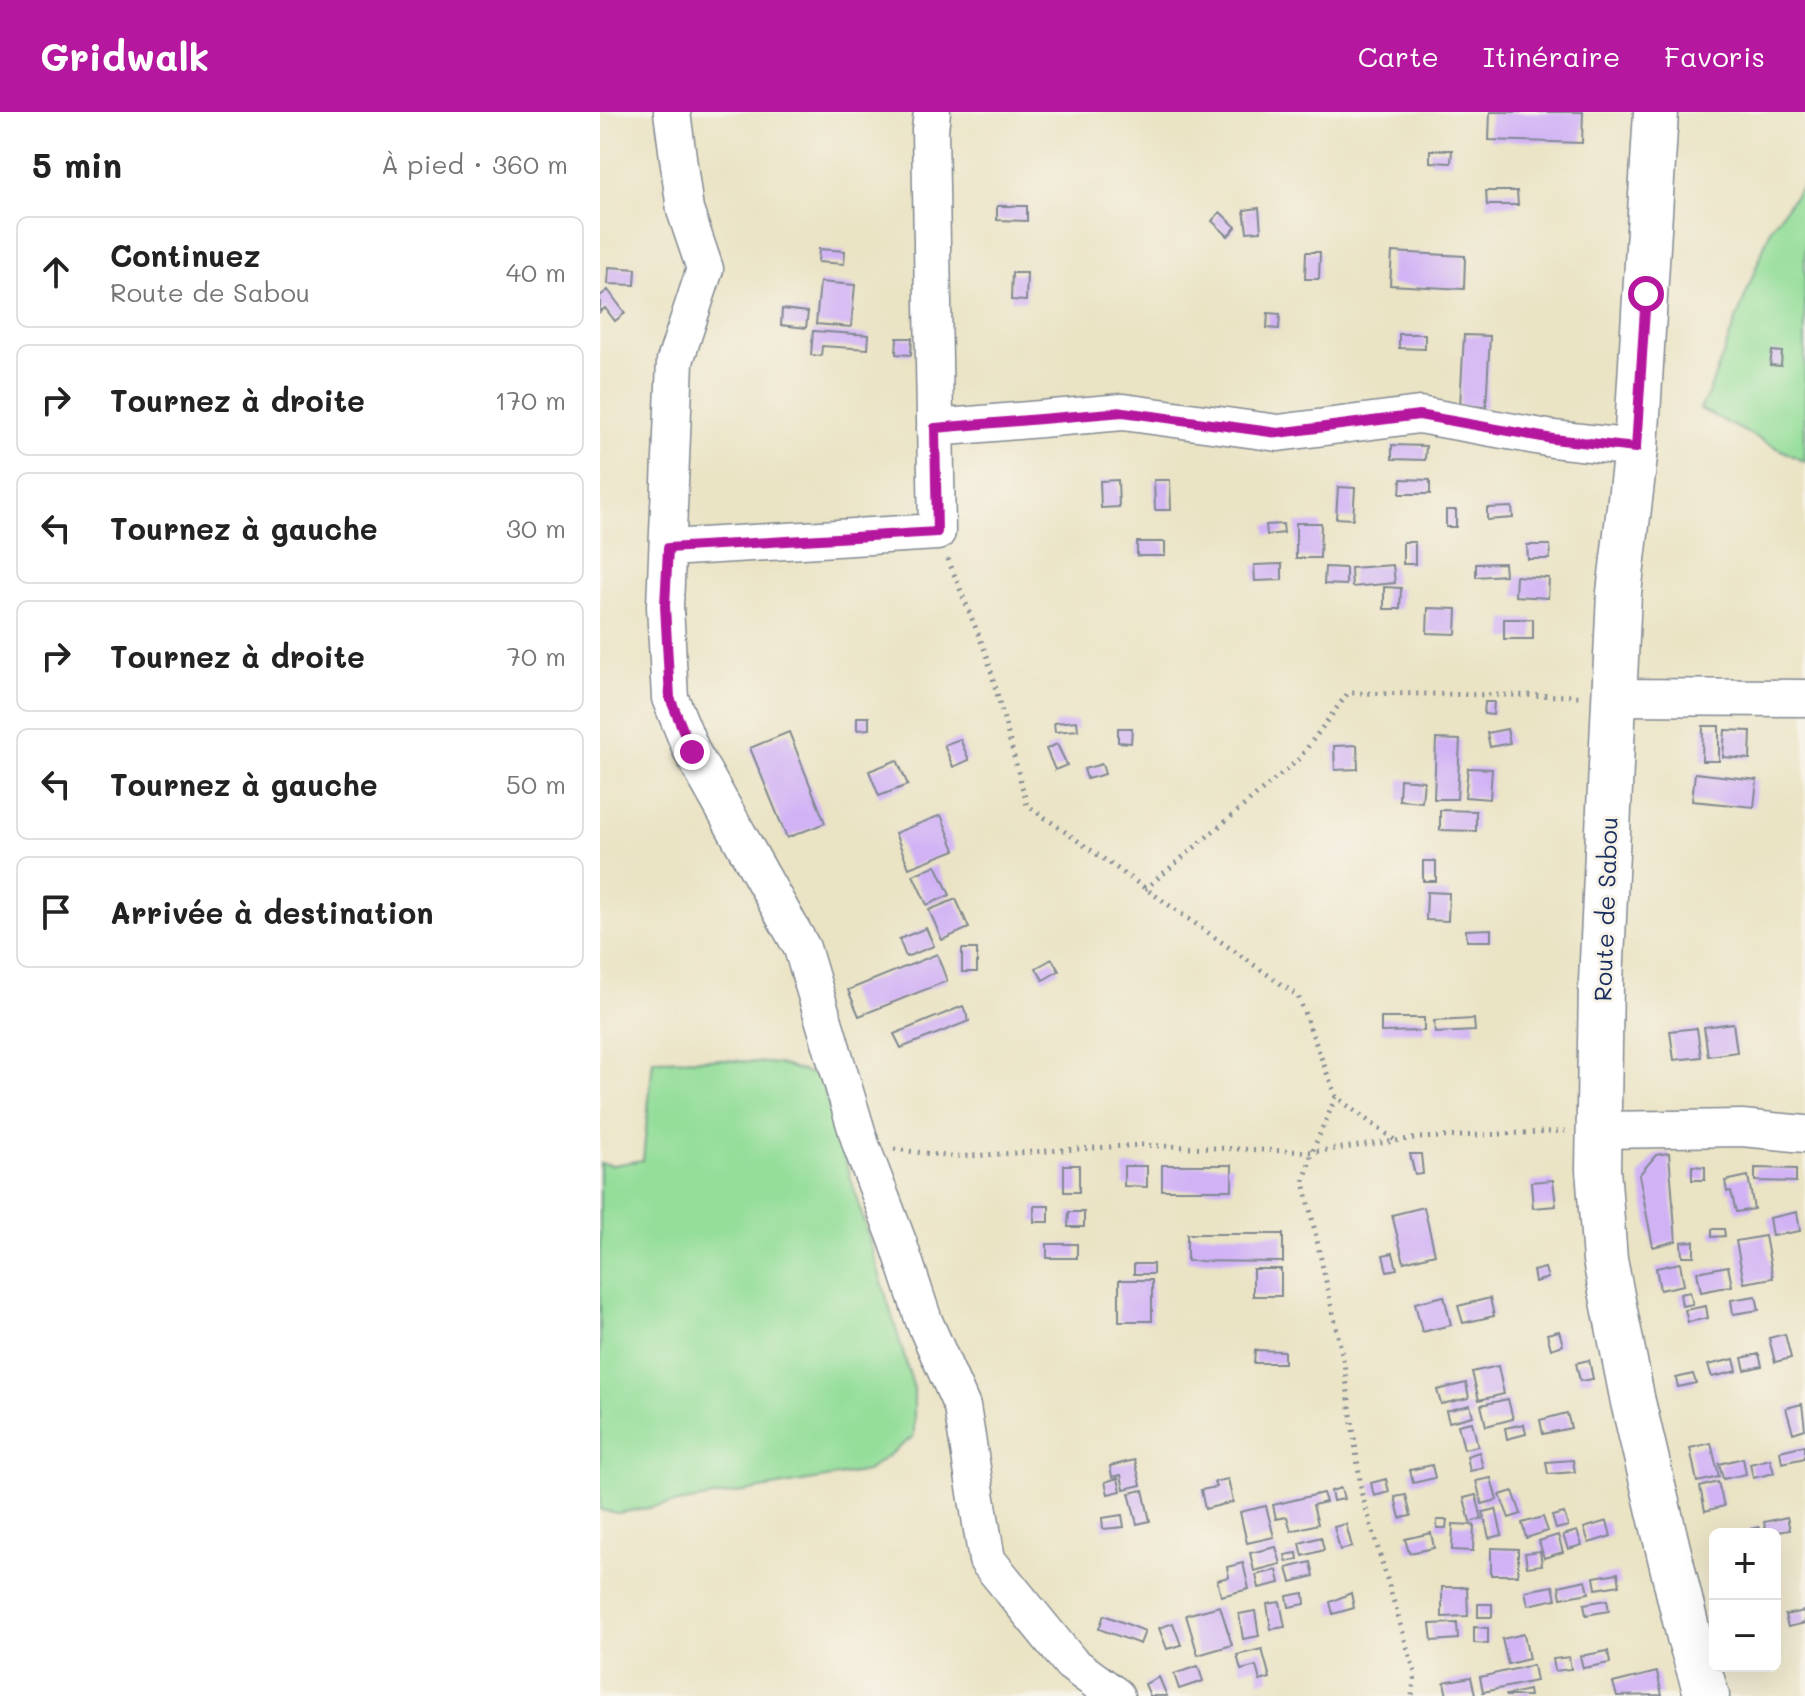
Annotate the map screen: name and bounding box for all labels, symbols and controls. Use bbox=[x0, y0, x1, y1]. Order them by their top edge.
text: Gridwalk bbox=[40, 31, 209, 81]
text: Carte bbox=[1358, 38, 1439, 74]
text: Itinéraire bbox=[1483, 38, 1620, 74]
text: Favoris bbox=[1664, 38, 1765, 74]
text: 5 min bbox=[32, 142, 122, 187]
text: À pied · 360 m bbox=[381, 147, 568, 181]
text: Continuez bbox=[110, 235, 260, 275]
icon: ahead bbox=[34, 250, 78, 294]
text: 40 m bbox=[506, 255, 566, 289]
text: Route de Sabou bbox=[110, 275, 310, 309]
route start bbox=[1628, 276, 1664, 312]
icon: right bbox=[34, 378, 78, 422]
text: Tournez à droite bbox=[110, 380, 365, 420]
text: 170 m bbox=[495, 383, 566, 417]
icon: left bbox=[34, 506, 78, 550]
text: Tournez à gauche bbox=[110, 508, 378, 548]
text: 30 m bbox=[506, 511, 566, 545]
icon: right bbox=[34, 634, 78, 678]
text: Tournez à droite bbox=[110, 636, 365, 676]
text: 70 m bbox=[506, 639, 566, 673]
route end bbox=[674, 734, 710, 770]
icon: left bbox=[34, 762, 78, 806]
text: Tournez à gauche bbox=[110, 764, 378, 804]
text: 50 m bbox=[506, 767, 566, 801]
street label: Route de Sabou bbox=[1586, 816, 1624, 1002]
icon: arrive bbox=[34, 890, 78, 934]
text: Arrivée à destination bbox=[110, 892, 433, 932]
map controls bbox=[1709, 1528, 1781, 1672]
button: + bbox=[1709, 1528, 1781, 1600]
button: − bbox=[1709, 1600, 1781, 1672]

